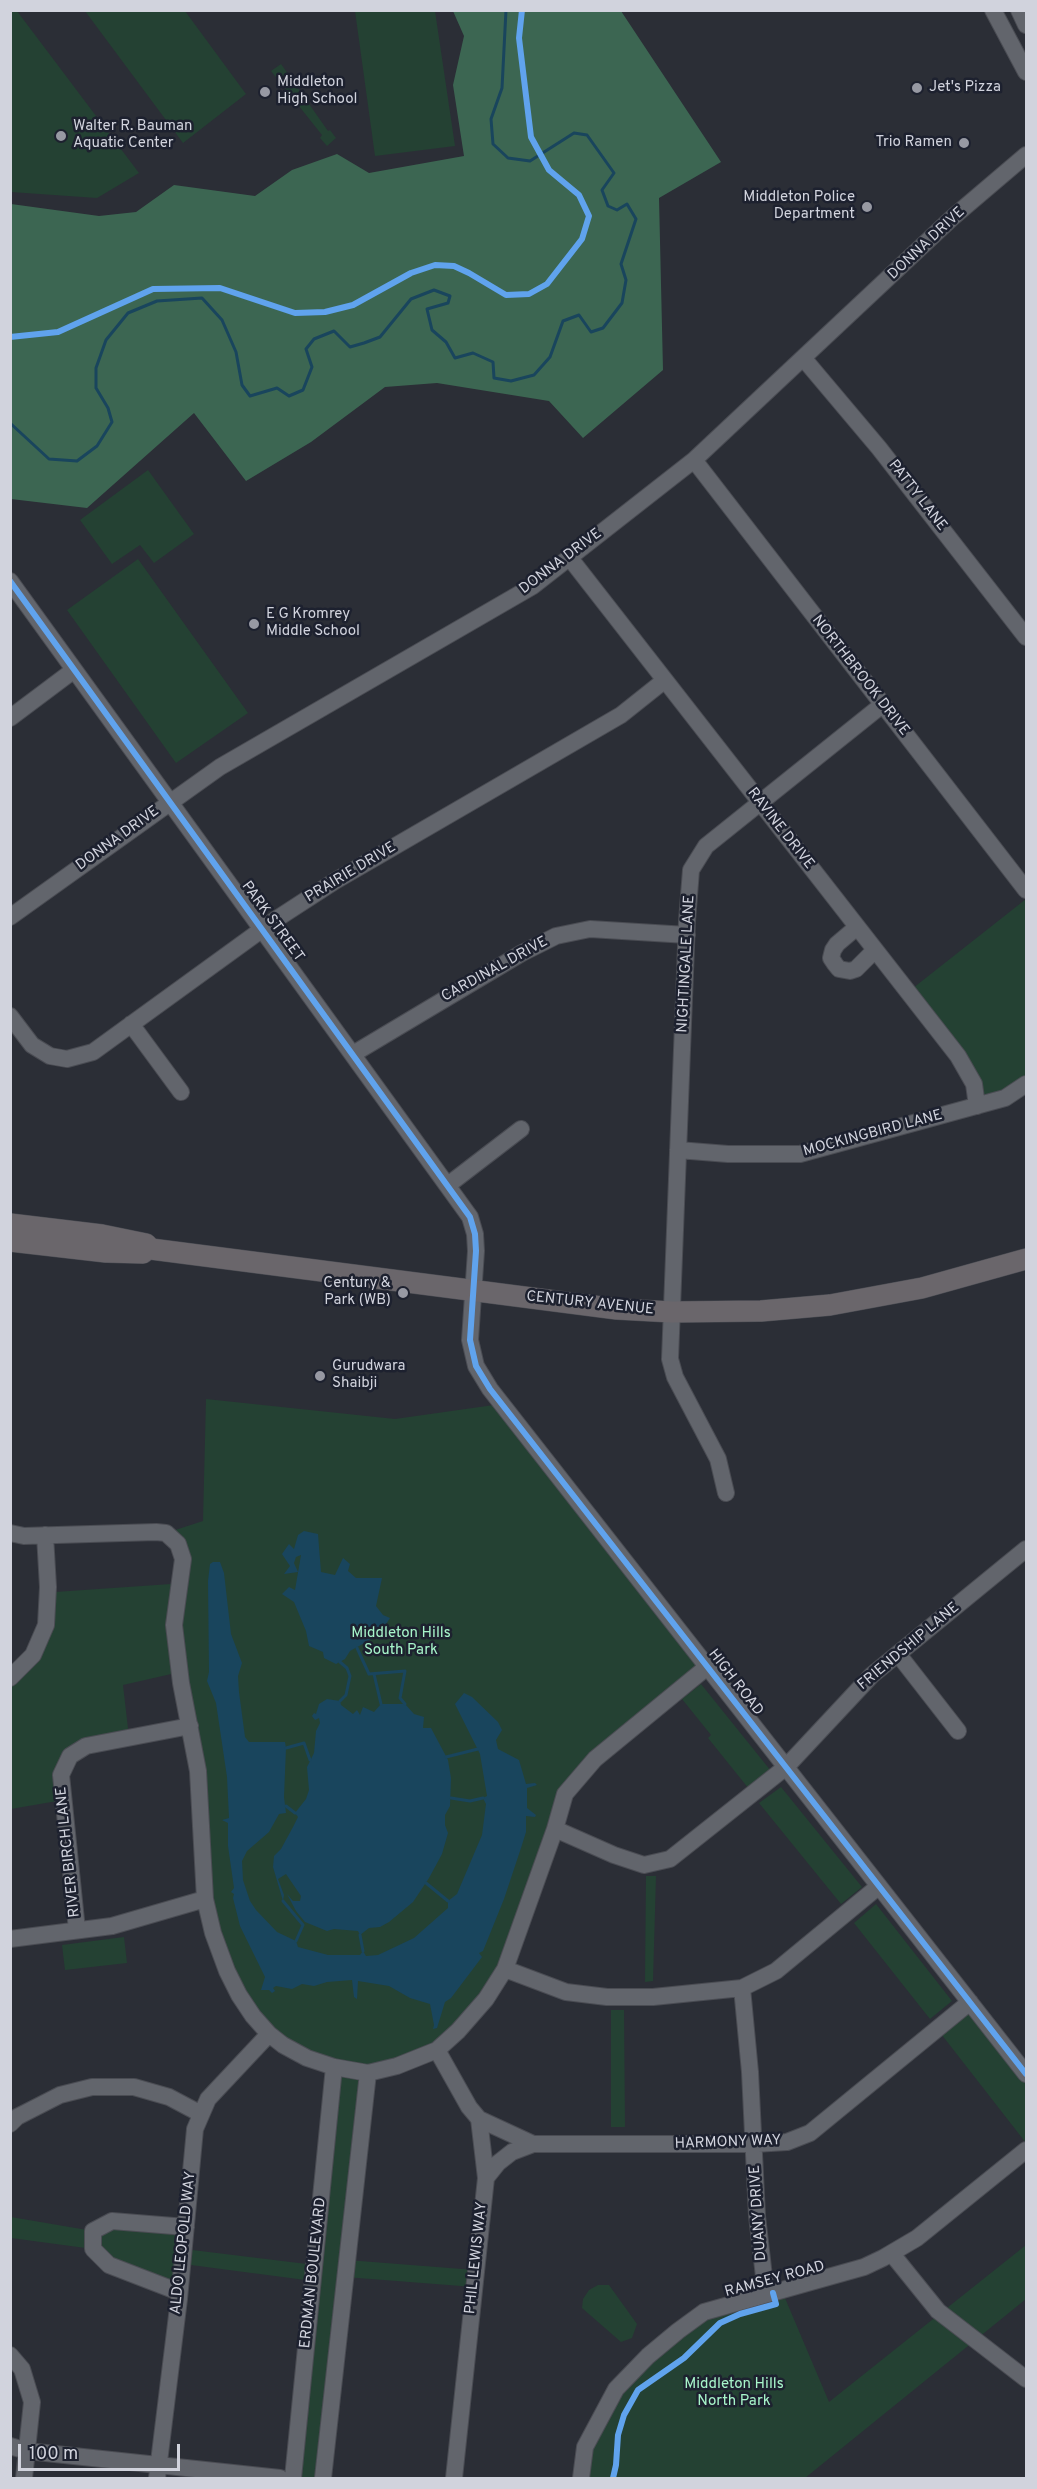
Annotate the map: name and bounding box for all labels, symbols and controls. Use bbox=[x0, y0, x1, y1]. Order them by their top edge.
place label: Middleton High School bbox=[277, 74, 358, 109]
place label: Jet's Pizza bbox=[929, 79, 1001, 97]
marker: Jet's Pizza bbox=[910, 81, 924, 95]
marker: Middleton High School bbox=[258, 85, 272, 99]
place label: Walter R. Bauman Aquatic Center bbox=[73, 118, 193, 153]
marker: Walter R. Bauman Aquatic Center bbox=[54, 129, 68, 143]
place label: Trio Ramen bbox=[876, 134, 952, 152]
marker: Trio Ramen bbox=[957, 136, 971, 150]
place label: Middleton Police Department bbox=[743, 189, 855, 224]
marker: Middleton Police Department bbox=[860, 200, 874, 214]
street label: DONNA DRIVE bbox=[885, 204, 969, 284]
street label: PATTY LANE bbox=[884, 457, 950, 535]
street label: DONNA DRIVE bbox=[516, 525, 606, 599]
place label: E G Kromrey Middle School bbox=[266, 606, 360, 641]
street label: NORTHBROOK DRIVE bbox=[807, 612, 913, 740]
marker: E G Kromrey Middle School bbox=[247, 617, 261, 631]
street label: RAVINE DRIVE bbox=[743, 785, 817, 873]
street label: DONNA DRIVE bbox=[73, 803, 163, 875]
street label: PRAIRIE DRIVE bbox=[302, 839, 400, 907]
street label: PARK STREET bbox=[237, 878, 307, 966]
street label: NIGHTINGALE LANE bbox=[674, 895, 700, 1033]
street label: CARDINAL DRIVE bbox=[439, 933, 551, 1007]
street label: MOCKINGBIRD LANE bbox=[801, 1107, 945, 1161]
place label: Century & Park (WB) bbox=[323, 1275, 391, 1310]
marker: Century & Park (WB) bbox=[396, 1286, 410, 1300]
street label: CENTURY AVENUE bbox=[525, 1288, 655, 1320]
place label: Gurudwara Shaibji bbox=[332, 1358, 405, 1393]
marker: Gurudwara Shaibji bbox=[313, 1369, 327, 1383]
street label: FRIENDSHIP LANE bbox=[855, 1599, 963, 1695]
park label: Middleton Hills South Park bbox=[351, 1625, 451, 1660]
street label: HIGH ROAD bbox=[703, 1646, 767, 1720]
street label: RIVER BIRCH LANE bbox=[53, 1786, 85, 1918]
street label: HARMONY WAY bbox=[674, 2132, 782, 2154]
street label: DUANY DRIVE bbox=[747, 2164, 771, 2262]
street label: ALDO LEOPOLD WAY bbox=[168, 2171, 200, 2315]
street label: ERDMAN BOULEVARD bbox=[297, 2197, 331, 2349]
street label: PHIL LEWIS WAY bbox=[462, 2201, 492, 2315]
street label: RAMSEY ROAD bbox=[723, 2258, 827, 2302]
park label: Middleton Hills North Park bbox=[684, 2376, 784, 2411]
scale bar bbox=[21, 2432, 183, 2470]
text: 100 m bbox=[29, 2443, 78, 2466]

